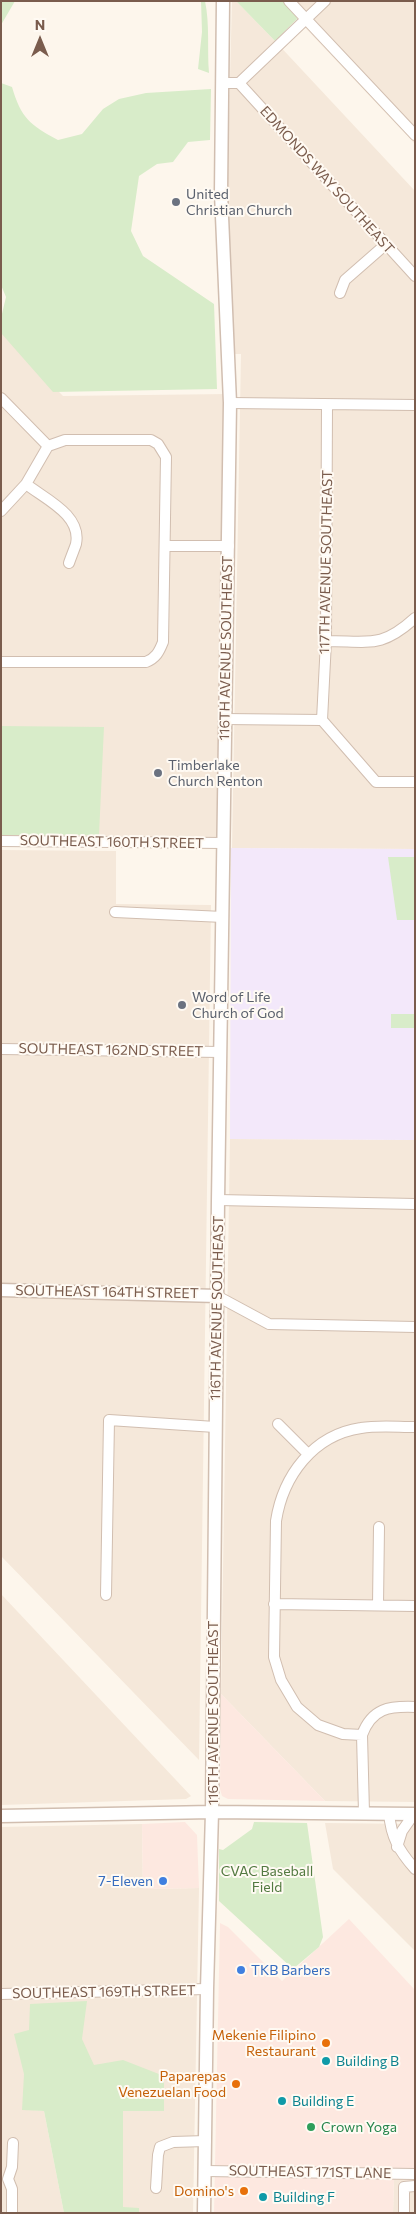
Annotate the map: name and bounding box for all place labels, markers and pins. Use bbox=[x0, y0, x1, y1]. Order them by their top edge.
place label: United Christian Church bbox=[186, 186, 292, 218]
marker: United Christian Church bbox=[170, 196, 182, 208]
place label: Timberlake Church Renton bbox=[168, 757, 263, 790]
marker: Timberlake Church Renton bbox=[152, 767, 164, 779]
place label: Word of Life Church of God bbox=[192, 989, 284, 1022]
marker: Word of Life Church of God bbox=[176, 999, 188, 1011]
place label: 7-Eleven bbox=[98, 1873, 153, 1889]
marker: 7-Eleven bbox=[157, 1875, 169, 1887]
place label: TKB Barbers bbox=[251, 1962, 330, 1978]
marker: TKB Barbers bbox=[235, 1964, 247, 1976]
place label: Mekenie Filipino Restaurant bbox=[212, 2027, 316, 2060]
marker: Mekenie Filipino Restaurant bbox=[320, 2037, 332, 2049]
place label: Building B bbox=[336, 2053, 399, 2069]
marker: Building B bbox=[320, 2055, 332, 2067]
place label: Paparepas Venezuelan Food bbox=[118, 2068, 226, 2100]
marker: Paparepas Venezuelan Food bbox=[230, 2078, 242, 2090]
place label: Building E bbox=[292, 2093, 354, 2109]
marker: Building E bbox=[276, 2095, 288, 2107]
place label: Crown Yoga bbox=[321, 2119, 397, 2135]
marker: Crown Yoga bbox=[305, 2121, 317, 2133]
place label: Domino's bbox=[174, 2183, 234, 2199]
marker: Domino's bbox=[238, 2185, 250, 2197]
place label: Building F bbox=[273, 2189, 335, 2205]
marker: Building F bbox=[257, 2191, 269, 2203]

